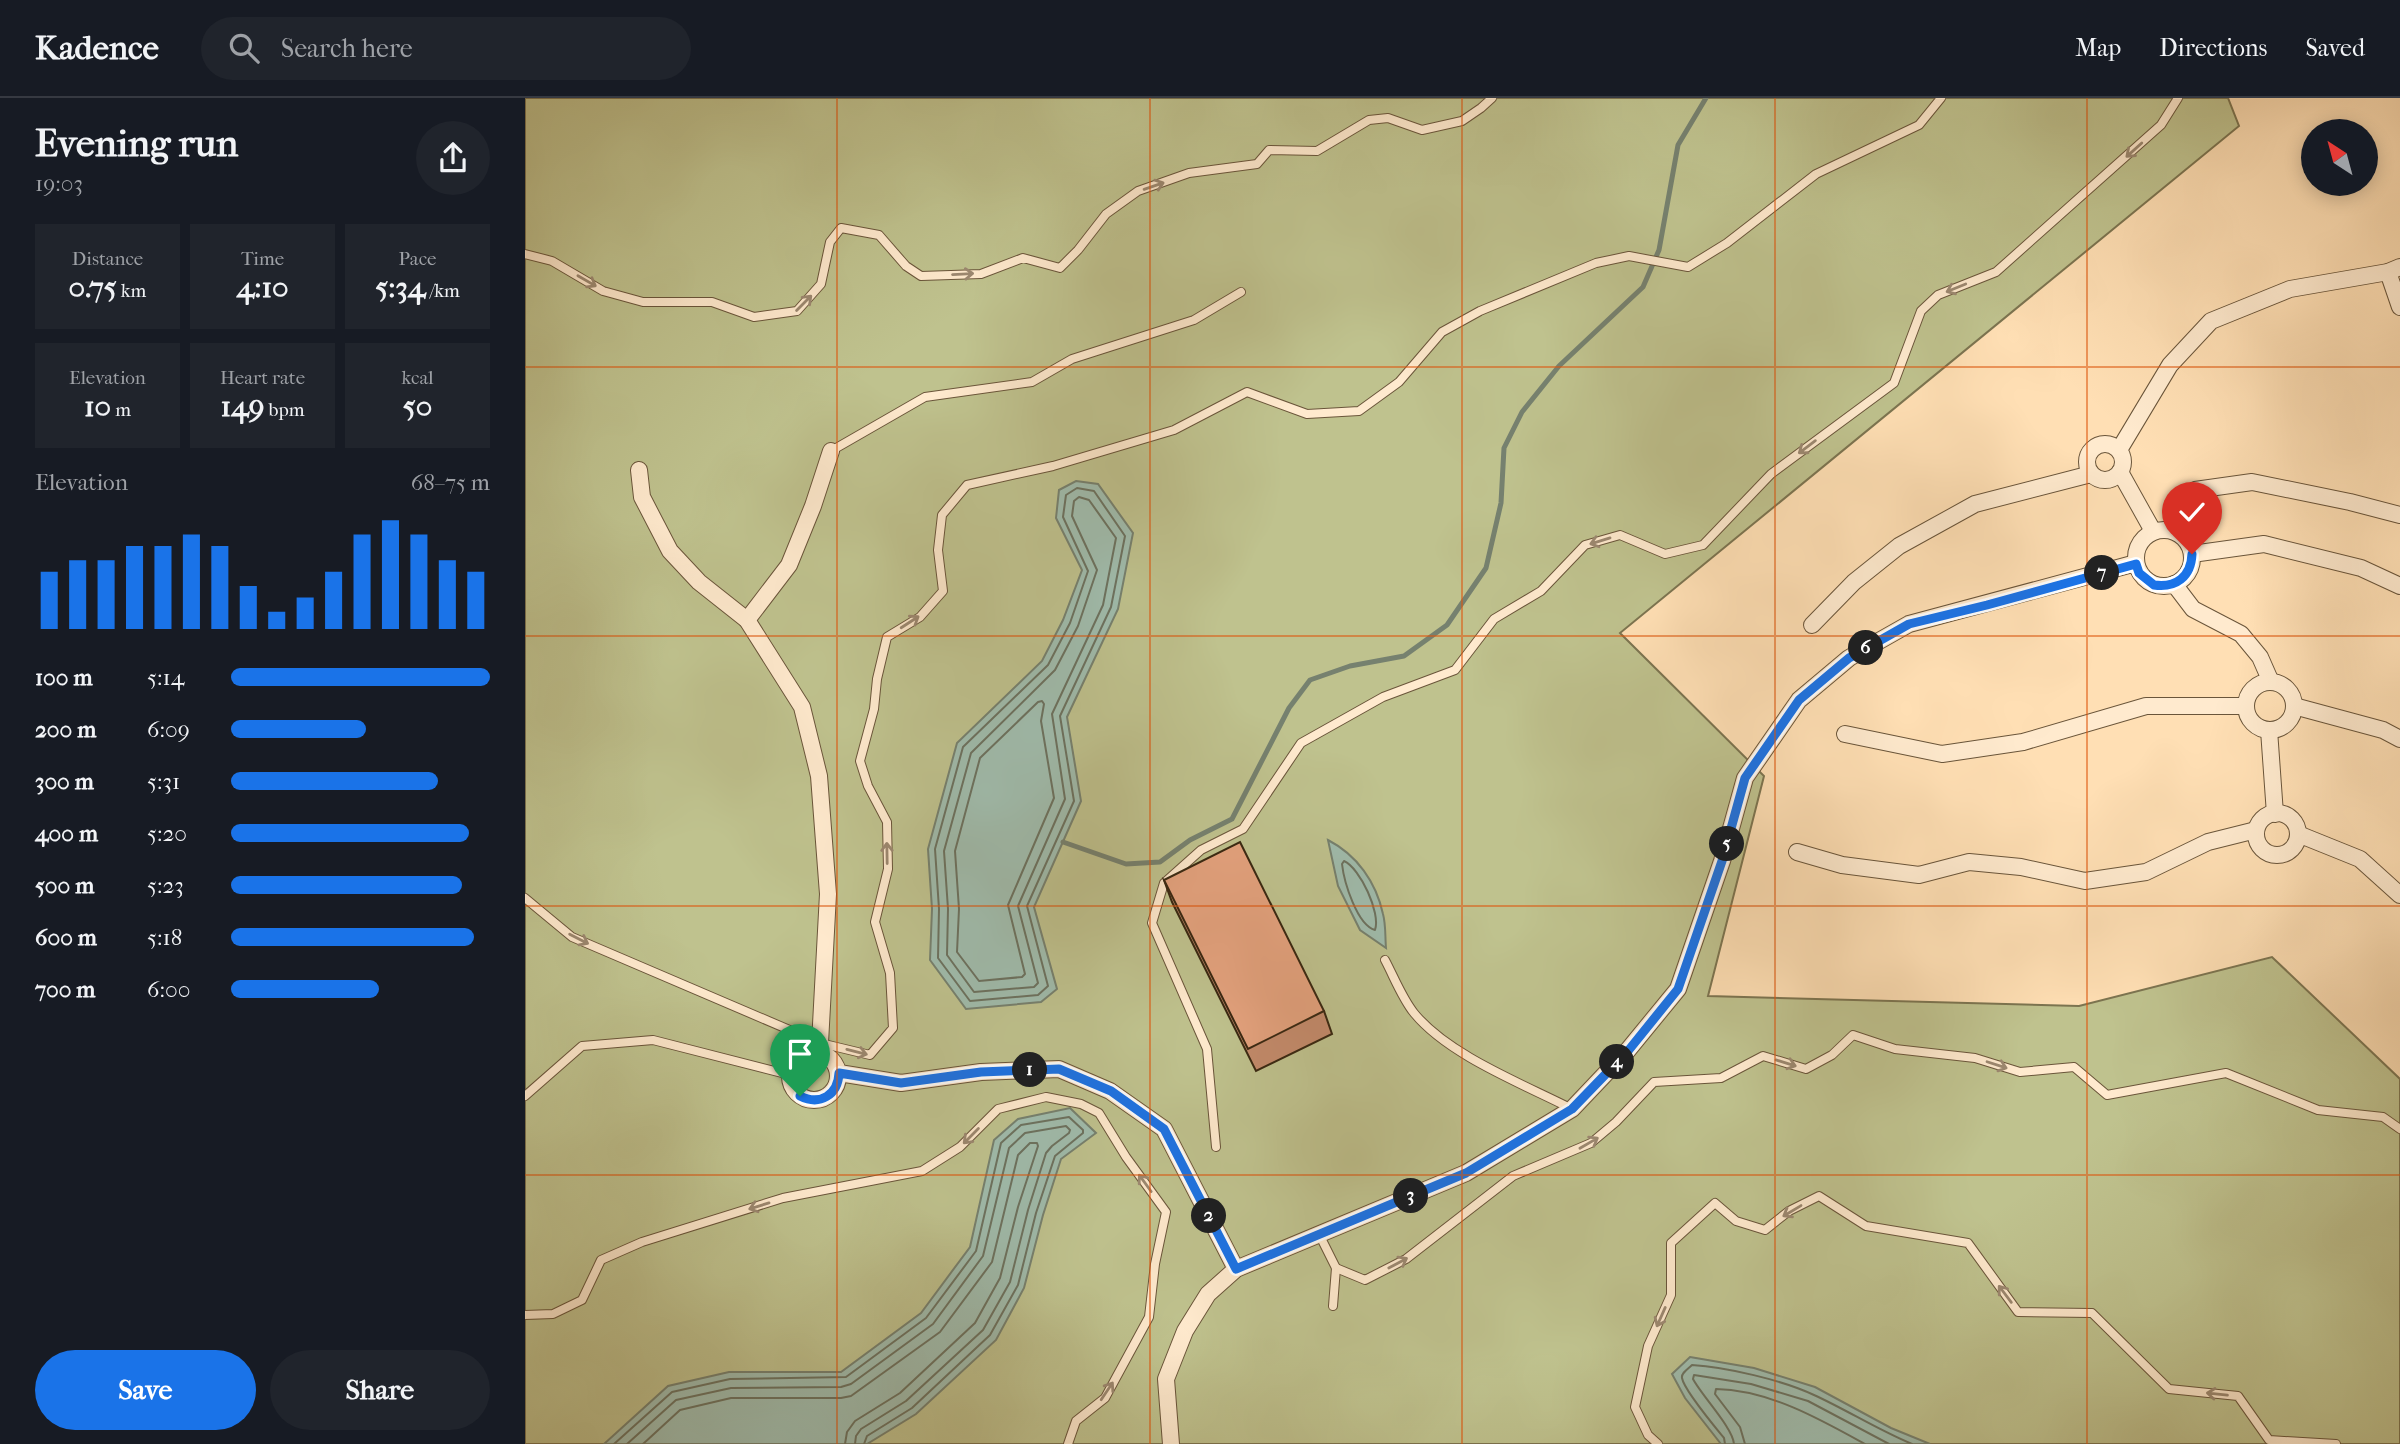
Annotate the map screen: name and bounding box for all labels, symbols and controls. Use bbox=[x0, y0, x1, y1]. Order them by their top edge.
search box bbox=[201, 17, 691, 80]
text: Kadence bbox=[35, 29, 159, 68]
icon: search bbox=[225, 29, 263, 67]
text: Search here bbox=[281, 33, 413, 64]
text: Map bbox=[2075, 34, 2121, 62]
text: Directions bbox=[2159, 34, 2267, 62]
text: Saved bbox=[2305, 34, 2365, 62]
north arrow bbox=[2301, 119, 2378, 196]
map controls bbox=[2301, 119, 2378, 196]
text: Evening run bbox=[35, 121, 238, 166]
button: share bbox=[416, 121, 490, 195]
one-way arrow bbox=[2126, 141, 2143, 158]
text: 19:03 bbox=[35, 170, 83, 197]
one-way arrow bbox=[1142, 179, 1164, 191]
text: Distance bbox=[72, 248, 143, 270]
text: Time bbox=[241, 248, 284, 270]
text: Pace bbox=[399, 248, 436, 270]
one-way arrow bbox=[952, 268, 975, 281]
text: 0.75 bbox=[69, 270, 117, 305]
text: 4:10 bbox=[236, 270, 289, 305]
text: 5:34 bbox=[375, 270, 425, 305]
one-way arrow bbox=[576, 274, 596, 288]
text: km bbox=[117, 280, 146, 302]
text: /km bbox=[425, 280, 460, 302]
one-way arrow bbox=[1946, 283, 1968, 296]
one-way arrow bbox=[795, 295, 812, 312]
text: Elevation bbox=[69, 367, 146, 389]
text: Heart rate bbox=[220, 367, 305, 389]
text: kcal bbox=[402, 367, 433, 389]
text: 10 bbox=[84, 389, 111, 424]
text: 149 bbox=[220, 389, 265, 424]
text: 50 bbox=[403, 389, 432, 424]
text: m bbox=[111, 399, 131, 421]
text: bpm bbox=[265, 399, 305, 421]
one-way arrow bbox=[1798, 440, 1817, 454]
text: Elevation bbox=[35, 469, 128, 496]
text: 68–75 m bbox=[411, 469, 490, 496]
pin bbox=[2162, 482, 2222, 554]
icon: check bbox=[2173, 493, 2211, 531]
one-way arrow bbox=[1589, 535, 1612, 548]
pin: 7 bbox=[2085, 556, 2119, 590]
text: 7 bbox=[2097, 561, 2106, 583]
one-way arrow bbox=[900, 615, 920, 629]
pin: 6 bbox=[1849, 630, 1883, 666]
text: 6 bbox=[1860, 636, 1871, 658]
text: 100 m bbox=[35, 664, 93, 691]
text: 5:14 bbox=[147, 664, 184, 691]
text: 200 m bbox=[35, 716, 96, 743]
text: 6:09 bbox=[147, 716, 190, 743]
text: 300 m bbox=[35, 768, 94, 795]
text: 5:31 bbox=[147, 768, 180, 795]
text: 400 m bbox=[35, 820, 98, 847]
text: 5:20 bbox=[147, 820, 187, 847]
pin: 5 bbox=[1709, 826, 1745, 862]
text: 5 bbox=[1722, 832, 1731, 854]
one-way arrow bbox=[881, 842, 894, 865]
text: 500 m bbox=[35, 872, 94, 899]
text: 5:23 bbox=[147, 872, 184, 899]
text: 600 m bbox=[35, 924, 97, 951]
text: 5:18 bbox=[147, 924, 182, 951]
one-way arrow bbox=[568, 932, 589, 946]
text: 700 m bbox=[35, 976, 95, 1003]
text: 6:00 bbox=[147, 976, 190, 1003]
pin bbox=[770, 1024, 830, 1096]
icon: arrive bbox=[781, 1035, 819, 1073]
pin: 4 bbox=[1599, 1044, 1635, 1080]
one-way arrow bbox=[845, 1046, 868, 1059]
text: 4 bbox=[1611, 1050, 1622, 1072]
pin: 1 bbox=[1013, 1052, 1047, 1088]
text: 1 bbox=[1026, 1058, 1033, 1080]
one-way arrow bbox=[1774, 1058, 1796, 1070]
one-way arrow bbox=[1985, 1059, 2007, 1072]
one-way arrow bbox=[963, 1127, 980, 1144]
one-way arrow bbox=[1578, 1135, 1598, 1149]
one-way arrow bbox=[1138, 1174, 1152, 1193]
pin: 3 bbox=[1393, 1178, 1428, 1214]
text: 3 bbox=[1407, 1184, 1414, 1206]
pin: 2 bbox=[1191, 1198, 1227, 1234]
one-way arrow bbox=[748, 1200, 770, 1213]
text: 2 bbox=[1204, 1204, 1213, 1226]
one-way arrow bbox=[1783, 1204, 1803, 1218]
one-way arrow bbox=[1387, 1256, 1408, 1269]
one-way arrow bbox=[1998, 1285, 2013, 1304]
one-way arrow bbox=[1654, 1306, 1667, 1328]
button: Save bbox=[35, 1350, 256, 1430]
button: Share bbox=[270, 1350, 490, 1430]
one-way arrow bbox=[1100, 1382, 1115, 1401]
one-way arrow bbox=[2206, 1387, 2228, 1400]

